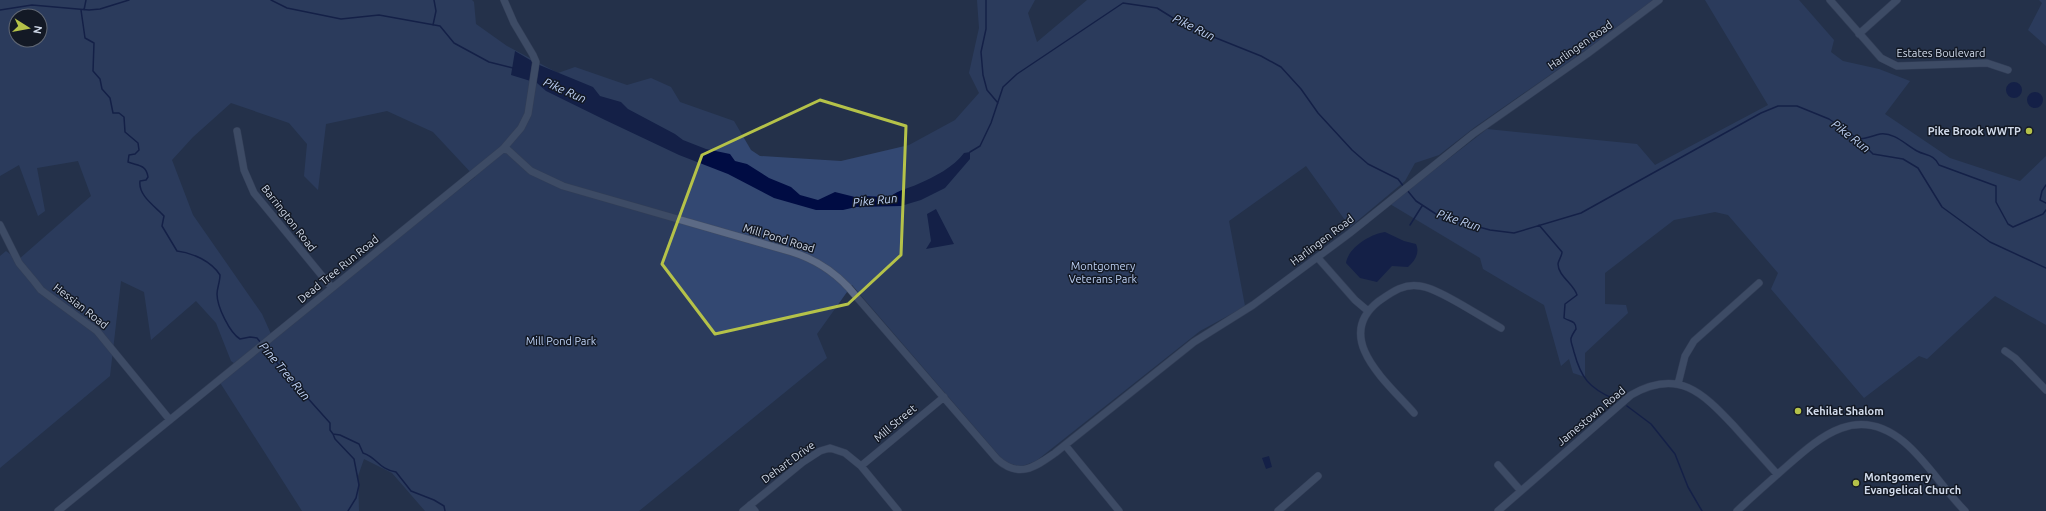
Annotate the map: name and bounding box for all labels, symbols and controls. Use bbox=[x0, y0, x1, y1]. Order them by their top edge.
north arrow bbox=[8, 8, 48, 48]
water label: Pike Run bbox=[1171, 11, 1217, 43]
street label: Harlingen Road bbox=[1545, 18, 1615, 72]
text: N bbox=[31, 25, 44, 35]
street label: Estates Boulevard bbox=[1897, 47, 1985, 59]
water label: Pike Run bbox=[542, 75, 588, 105]
water label: Pike Run bbox=[1829, 117, 1873, 155]
place label: Pike Brook WWTP bbox=[1928, 125, 2021, 137]
marker: Pike Brook WWTP bbox=[2024, 126, 2034, 136]
street label: Barrington Road bbox=[259, 182, 319, 254]
water label: Pike Run bbox=[852, 191, 898, 209]
water label: Pike Run bbox=[1435, 207, 1483, 233]
street label: Harlingen Road bbox=[1288, 212, 1356, 268]
street label: Mill Pond Road bbox=[742, 221, 816, 255]
street label: Dead Tree Run Road bbox=[295, 233, 381, 305]
park label: Montgomery Veterans Park bbox=[1069, 260, 1138, 285]
street label: Hessian Road bbox=[51, 281, 111, 331]
park label: Mill Pond Park bbox=[526, 335, 597, 347]
water label: Pine Tree Run bbox=[257, 339, 313, 403]
street label: Jamestown Road bbox=[1555, 384, 1627, 448]
street label: Mill Street bbox=[872, 402, 919, 444]
place label: Kehilat Shalom bbox=[1806, 405, 1884, 417]
marker: Kehilat Shalom bbox=[1793, 406, 1803, 416]
street label: Dehart Drive bbox=[759, 439, 817, 485]
place label: Montgomery Evangelical Church bbox=[1864, 471, 1961, 496]
marker: Montgomery Evangelical Church bbox=[1851, 478, 1861, 488]

